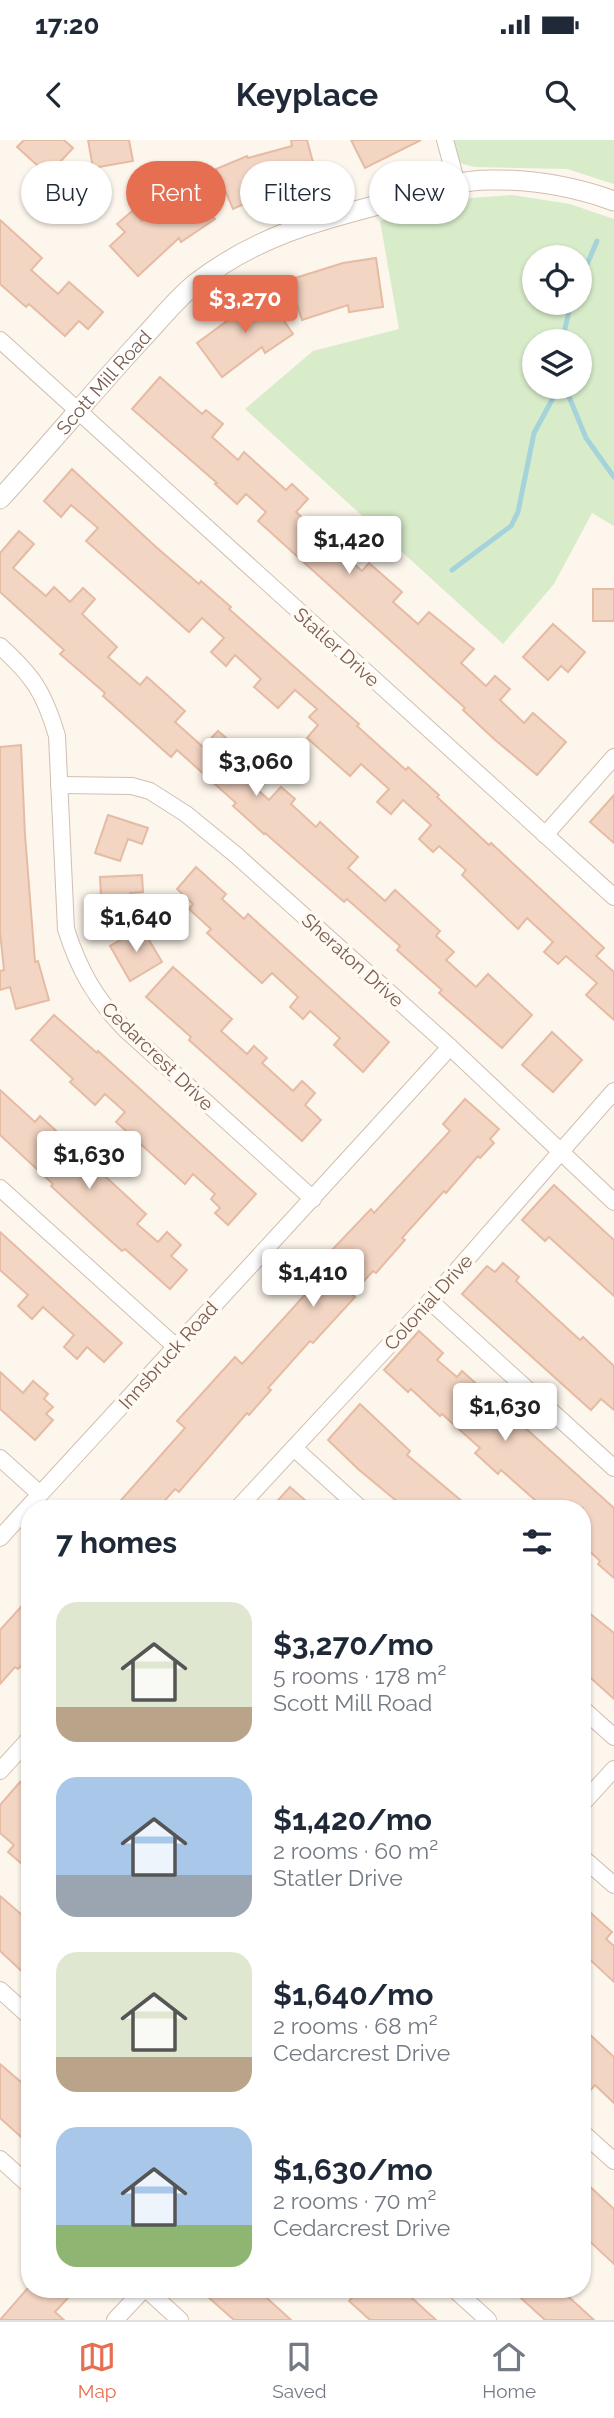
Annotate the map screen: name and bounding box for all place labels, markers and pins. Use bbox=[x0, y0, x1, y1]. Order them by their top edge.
pin: $3,270 bbox=[188, 276, 302, 335]
pin: $1,420 bbox=[292, 516, 406, 576]
pin: $3,060 bbox=[199, 738, 313, 798]
pin: $1,640 bbox=[79, 894, 193, 954]
pin: $1,630 bbox=[32, 1132, 146, 1191]
pin: $1,410 bbox=[256, 1250, 370, 1309]
pin: $1,630 bbox=[448, 1384, 562, 1443]

